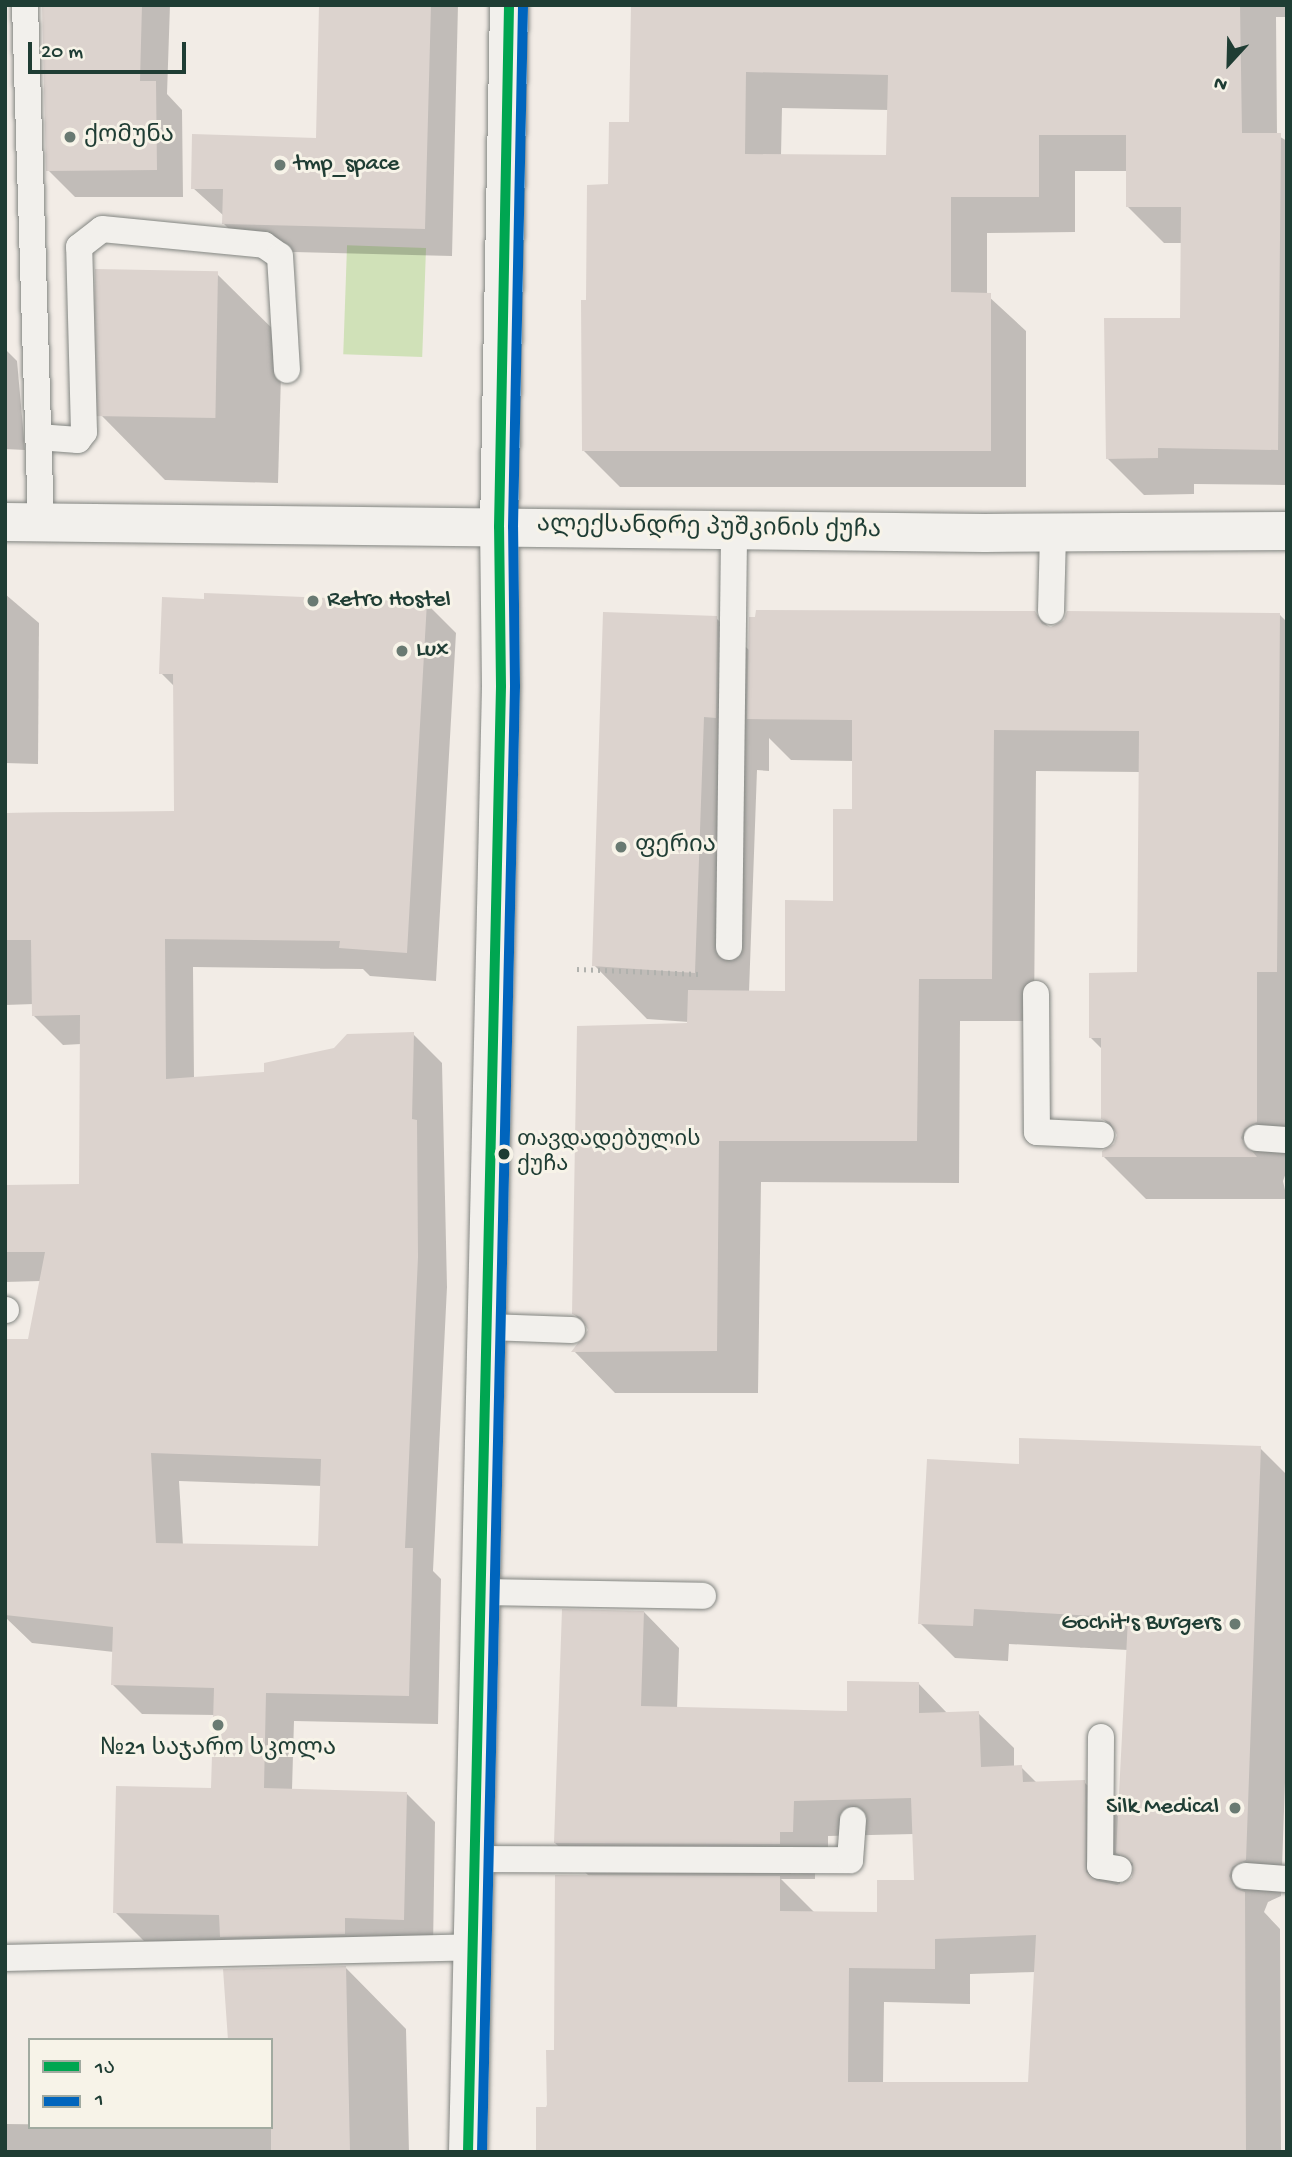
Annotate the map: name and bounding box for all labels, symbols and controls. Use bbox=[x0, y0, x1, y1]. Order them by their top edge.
scale bar bbox=[32, 28, 189, 72]
north arrow bbox=[1194, 28, 1264, 98]
text: 20 m bbox=[41, 41, 83, 66]
text: N bbox=[1211, 70, 1231, 96]
place label: ქომუნა bbox=[84, 123, 174, 151]
marker: ქომუნა bbox=[62, 129, 78, 145]
place label: tmp_space bbox=[294, 151, 399, 179]
marker: tmp_space bbox=[272, 157, 288, 173]
street label: ალექსანდრე პუშკინის ქუჩა bbox=[537, 512, 881, 546]
place label: Retro Hostel bbox=[327, 587, 451, 615]
marker: Retro Hostel bbox=[305, 593, 321, 609]
place label: Lux bbox=[416, 637, 449, 665]
marker: Lux bbox=[394, 643, 410, 659]
place label: ფერია bbox=[635, 833, 716, 861]
marker: ფერია bbox=[613, 839, 629, 855]
place label: თავდადებულის ქუჩა bbox=[517, 1128, 700, 1180]
marker: თავდადებულის ქუჩა bbox=[497, 1147, 511, 1161]
place label: Gochit's Burgers bbox=[1061, 1610, 1221, 1638]
marker: Gochit's Burgers bbox=[1227, 1616, 1243, 1632]
marker: №21 საჯარო სკოლა bbox=[210, 1717, 226, 1733]
place label: №21 საჯარო სკოლა bbox=[100, 1736, 336, 1764]
place label: Silk Medical bbox=[1106, 1794, 1219, 1822]
marker: Silk Medical bbox=[1225, 1798, 1245, 1818]
legend bbox=[28, 2038, 273, 2129]
text: 1ა bbox=[95, 2057, 115, 2082]
text: 1 bbox=[95, 2089, 103, 2114]

